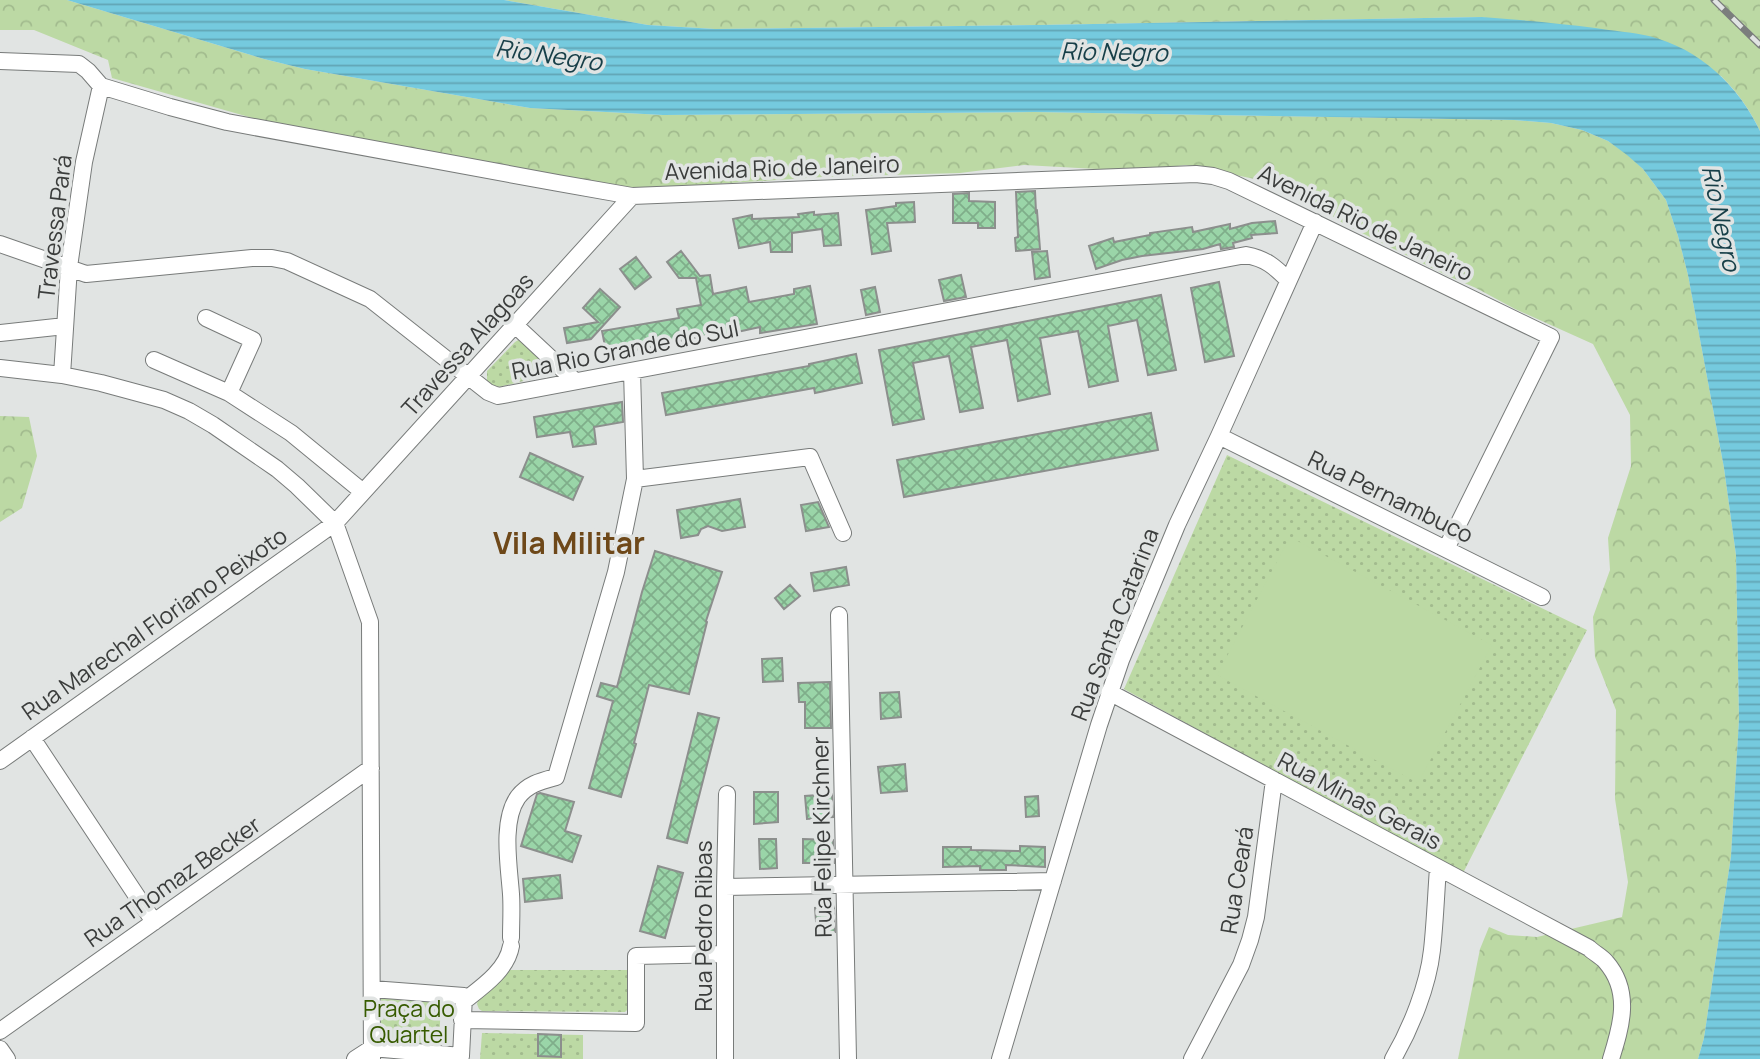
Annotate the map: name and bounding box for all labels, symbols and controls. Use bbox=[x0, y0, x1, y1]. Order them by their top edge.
water label: Rio Negro bbox=[494, 30, 606, 78]
water label: Rio Negro bbox=[1060, 34, 1170, 68]
street label: Avenida Rio de Janeiro bbox=[664, 147, 900, 187]
street label: Travessa Pará bbox=[29, 153, 79, 301]
street label: Avenida Rio de Janeiro bbox=[1253, 156, 1479, 288]
water label: Rio Negro bbox=[1695, 162, 1750, 276]
street label: Travessa Alagoas bbox=[394, 265, 540, 423]
street label: Rua Rio Grande do Sul bbox=[509, 311, 741, 387]
street label: Rua Pernambuco bbox=[1303, 442, 1479, 550]
street label: Rua Marechal Floriano Peixoto bbox=[15, 519, 293, 727]
district label: Vila Militar bbox=[493, 522, 645, 563]
street label: Rua Santa Catarina bbox=[1062, 523, 1166, 725]
street label: Rua Felipe Kirchner bbox=[803, 736, 839, 938]
street label: Rua Minas Gerais bbox=[1273, 743, 1447, 857]
street label: Rua Thomaz Becker bbox=[77, 808, 267, 954]
street label: Rua Ceará bbox=[1212, 824, 1260, 936]
street label: Rua Pedro Ribas bbox=[687, 840, 719, 1012]
park label: Praça do Quartel bbox=[363, 992, 455, 1050]

